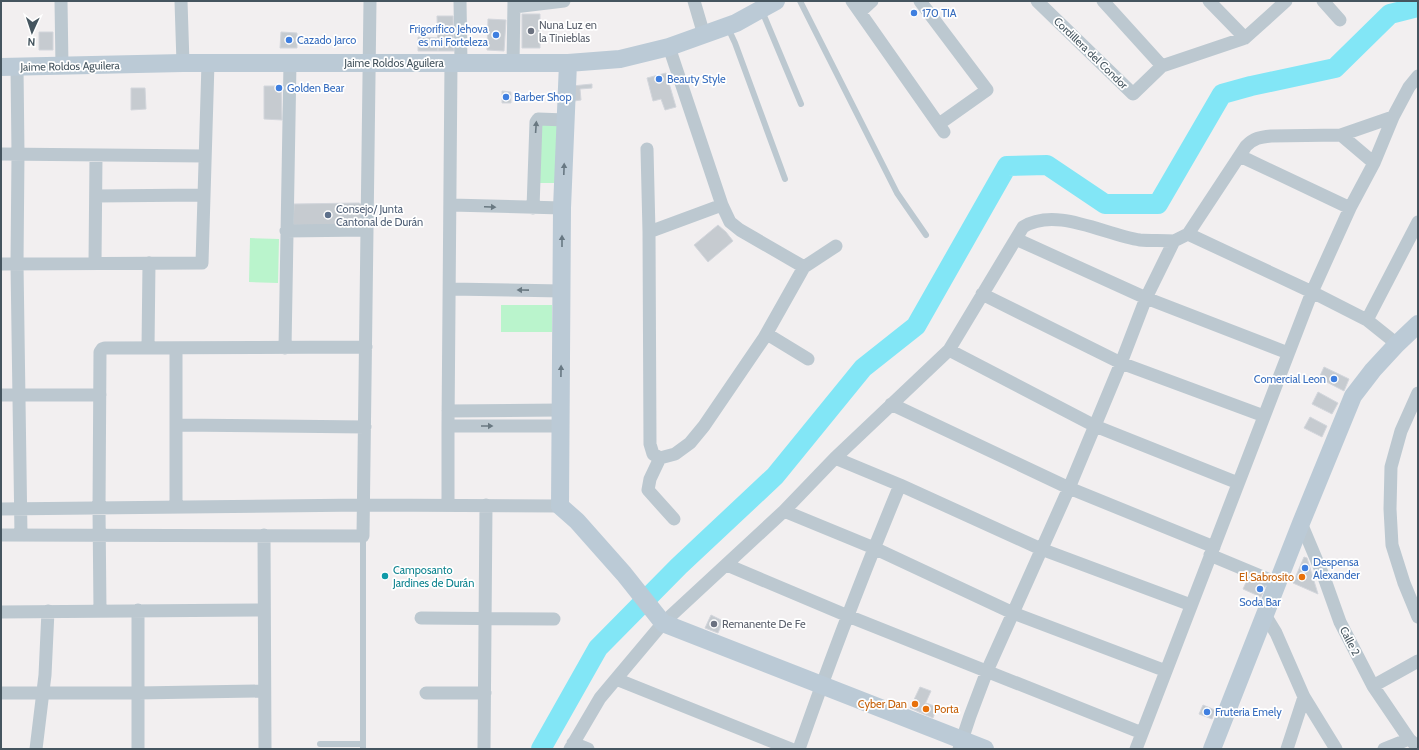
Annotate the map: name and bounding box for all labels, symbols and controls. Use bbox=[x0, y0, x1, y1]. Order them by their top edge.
place label: 170 TIA bbox=[922, 6, 957, 20]
marker: 170 TIA bbox=[909, 8, 919, 18]
north arrow bbox=[12, 12, 52, 52]
street label: Cordillera del Condor bbox=[1051, 14, 1131, 92]
place label: Nuna Luz en la Tinieblas bbox=[539, 18, 597, 45]
place label: Frigorifico Jehova es mi Forteleza bbox=[409, 22, 489, 49]
marker: Nuna Luz en la Tinieblas bbox=[526, 26, 536, 36]
marker: Frigorifico Jehova es mi Forteleza bbox=[491, 30, 501, 40]
place label: Cazado Jarco bbox=[297, 33, 356, 47]
text: N bbox=[27, 35, 36, 49]
marker: Cazado Jarco bbox=[284, 35, 294, 45]
street label: Jaime Roldos Aguilera bbox=[343, 56, 444, 70]
street label: Jaime Roldos Aguilera bbox=[19, 58, 121, 74]
place label: Beauty Style bbox=[667, 72, 726, 86]
marker: Beauty Style bbox=[654, 74, 664, 84]
place label: Golden Bear bbox=[287, 81, 345, 95]
marker: Golden Bear bbox=[274, 83, 284, 93]
place label: Barber Shop bbox=[514, 90, 572, 104]
marker: Barber Shop bbox=[501, 92, 511, 102]
one-way arrow bbox=[533, 121, 540, 133]
one-way arrow bbox=[561, 162, 567, 175]
place label: Consejo/ Junta Cantonal de Durán bbox=[336, 202, 423, 229]
one-way arrow bbox=[484, 203, 496, 210]
marker: Consejo/ Junta Cantonal de Durán bbox=[323, 210, 333, 220]
one-way arrow bbox=[559, 234, 565, 247]
one-way arrow bbox=[516, 287, 529, 293]
one-way arrow bbox=[557, 365, 564, 377]
place label: Comercial Leon bbox=[1254, 372, 1326, 386]
marker: Comercial Leon bbox=[1329, 374, 1339, 384]
one-way arrow bbox=[481, 423, 494, 429]
place label: Despensa Alexander bbox=[1313, 555, 1360, 582]
place label: Camposanto Jardines de Durán bbox=[392, 563, 474, 590]
marker: Despensa Alexander bbox=[1300, 563, 1310, 573]
place label: El Sabrosito bbox=[1239, 570, 1294, 584]
marker: Camposanto Jardines de Durán bbox=[380, 571, 390, 581]
marker: El Sabrosito bbox=[1297, 572, 1307, 582]
marker: Soda Bar bbox=[1255, 584, 1265, 594]
place label: Soda Bar bbox=[1239, 595, 1281, 609]
place label: Remanente De Fe bbox=[722, 617, 806, 631]
marker: Remanente De Fe bbox=[709, 619, 719, 629]
street label: Calle 2 bbox=[1337, 624, 1363, 658]
place label: Cyber Dan bbox=[858, 697, 907, 711]
marker: Cyber Dan bbox=[910, 699, 920, 709]
place label: Porta bbox=[934, 702, 959, 716]
marker: Porta bbox=[921, 704, 931, 714]
place label: Fruteria Emely bbox=[1215, 705, 1282, 719]
marker: Fruteria Emely bbox=[1202, 707, 1212, 717]

